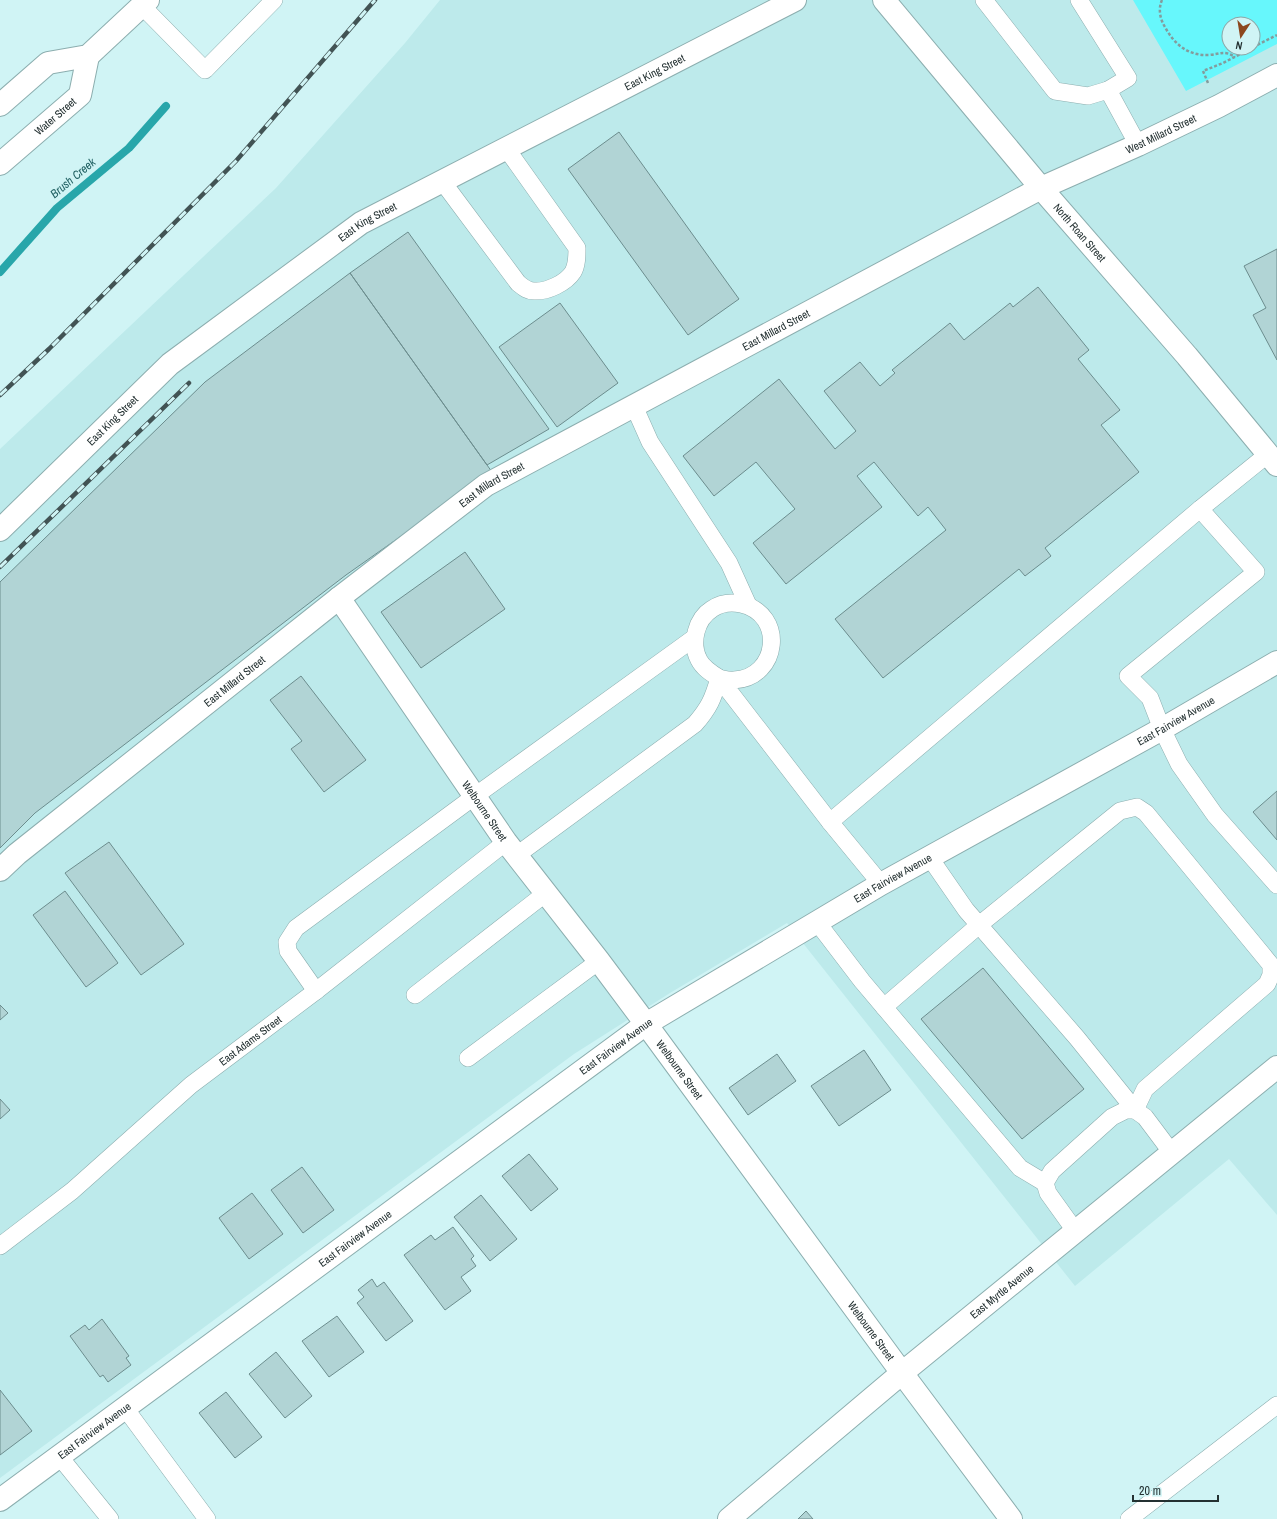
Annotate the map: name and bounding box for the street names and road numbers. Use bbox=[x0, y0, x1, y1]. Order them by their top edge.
street label: East King Street bbox=[622, 51, 687, 93]
street label: Water Street bbox=[32, 94, 79, 138]
street label: West Millard Street bbox=[1123, 111, 1199, 157]
street label: East King Street bbox=[335, 199, 399, 245]
street label: North Roan Street bbox=[1051, 200, 1109, 265]
street label: East Millard Street bbox=[740, 306, 813, 354]
street label: East King Street bbox=[84, 392, 141, 448]
street label: East Millard Street bbox=[456, 459, 527, 510]
street label: East Millard Street bbox=[201, 652, 268, 710]
street label: East Fairview Avenue bbox=[1134, 693, 1217, 748]
street label: Welbourne Street bbox=[459, 778, 511, 844]
street label: East Fairview Avenue bbox=[851, 850, 934, 906]
street label: East Adams Street bbox=[216, 1012, 285, 1069]
street label: East Fairview Avenue bbox=[577, 1015, 655, 1078]
street label: Welbourne Street bbox=[653, 1037, 706, 1103]
street label: East Fairview Avenue bbox=[316, 1207, 394, 1270]
street label: East Myrtle Avenue bbox=[967, 1262, 1036, 1322]
street label: Welbourne Street bbox=[845, 1299, 898, 1364]
street label: East Fairview Avenue bbox=[55, 1399, 134, 1462]

